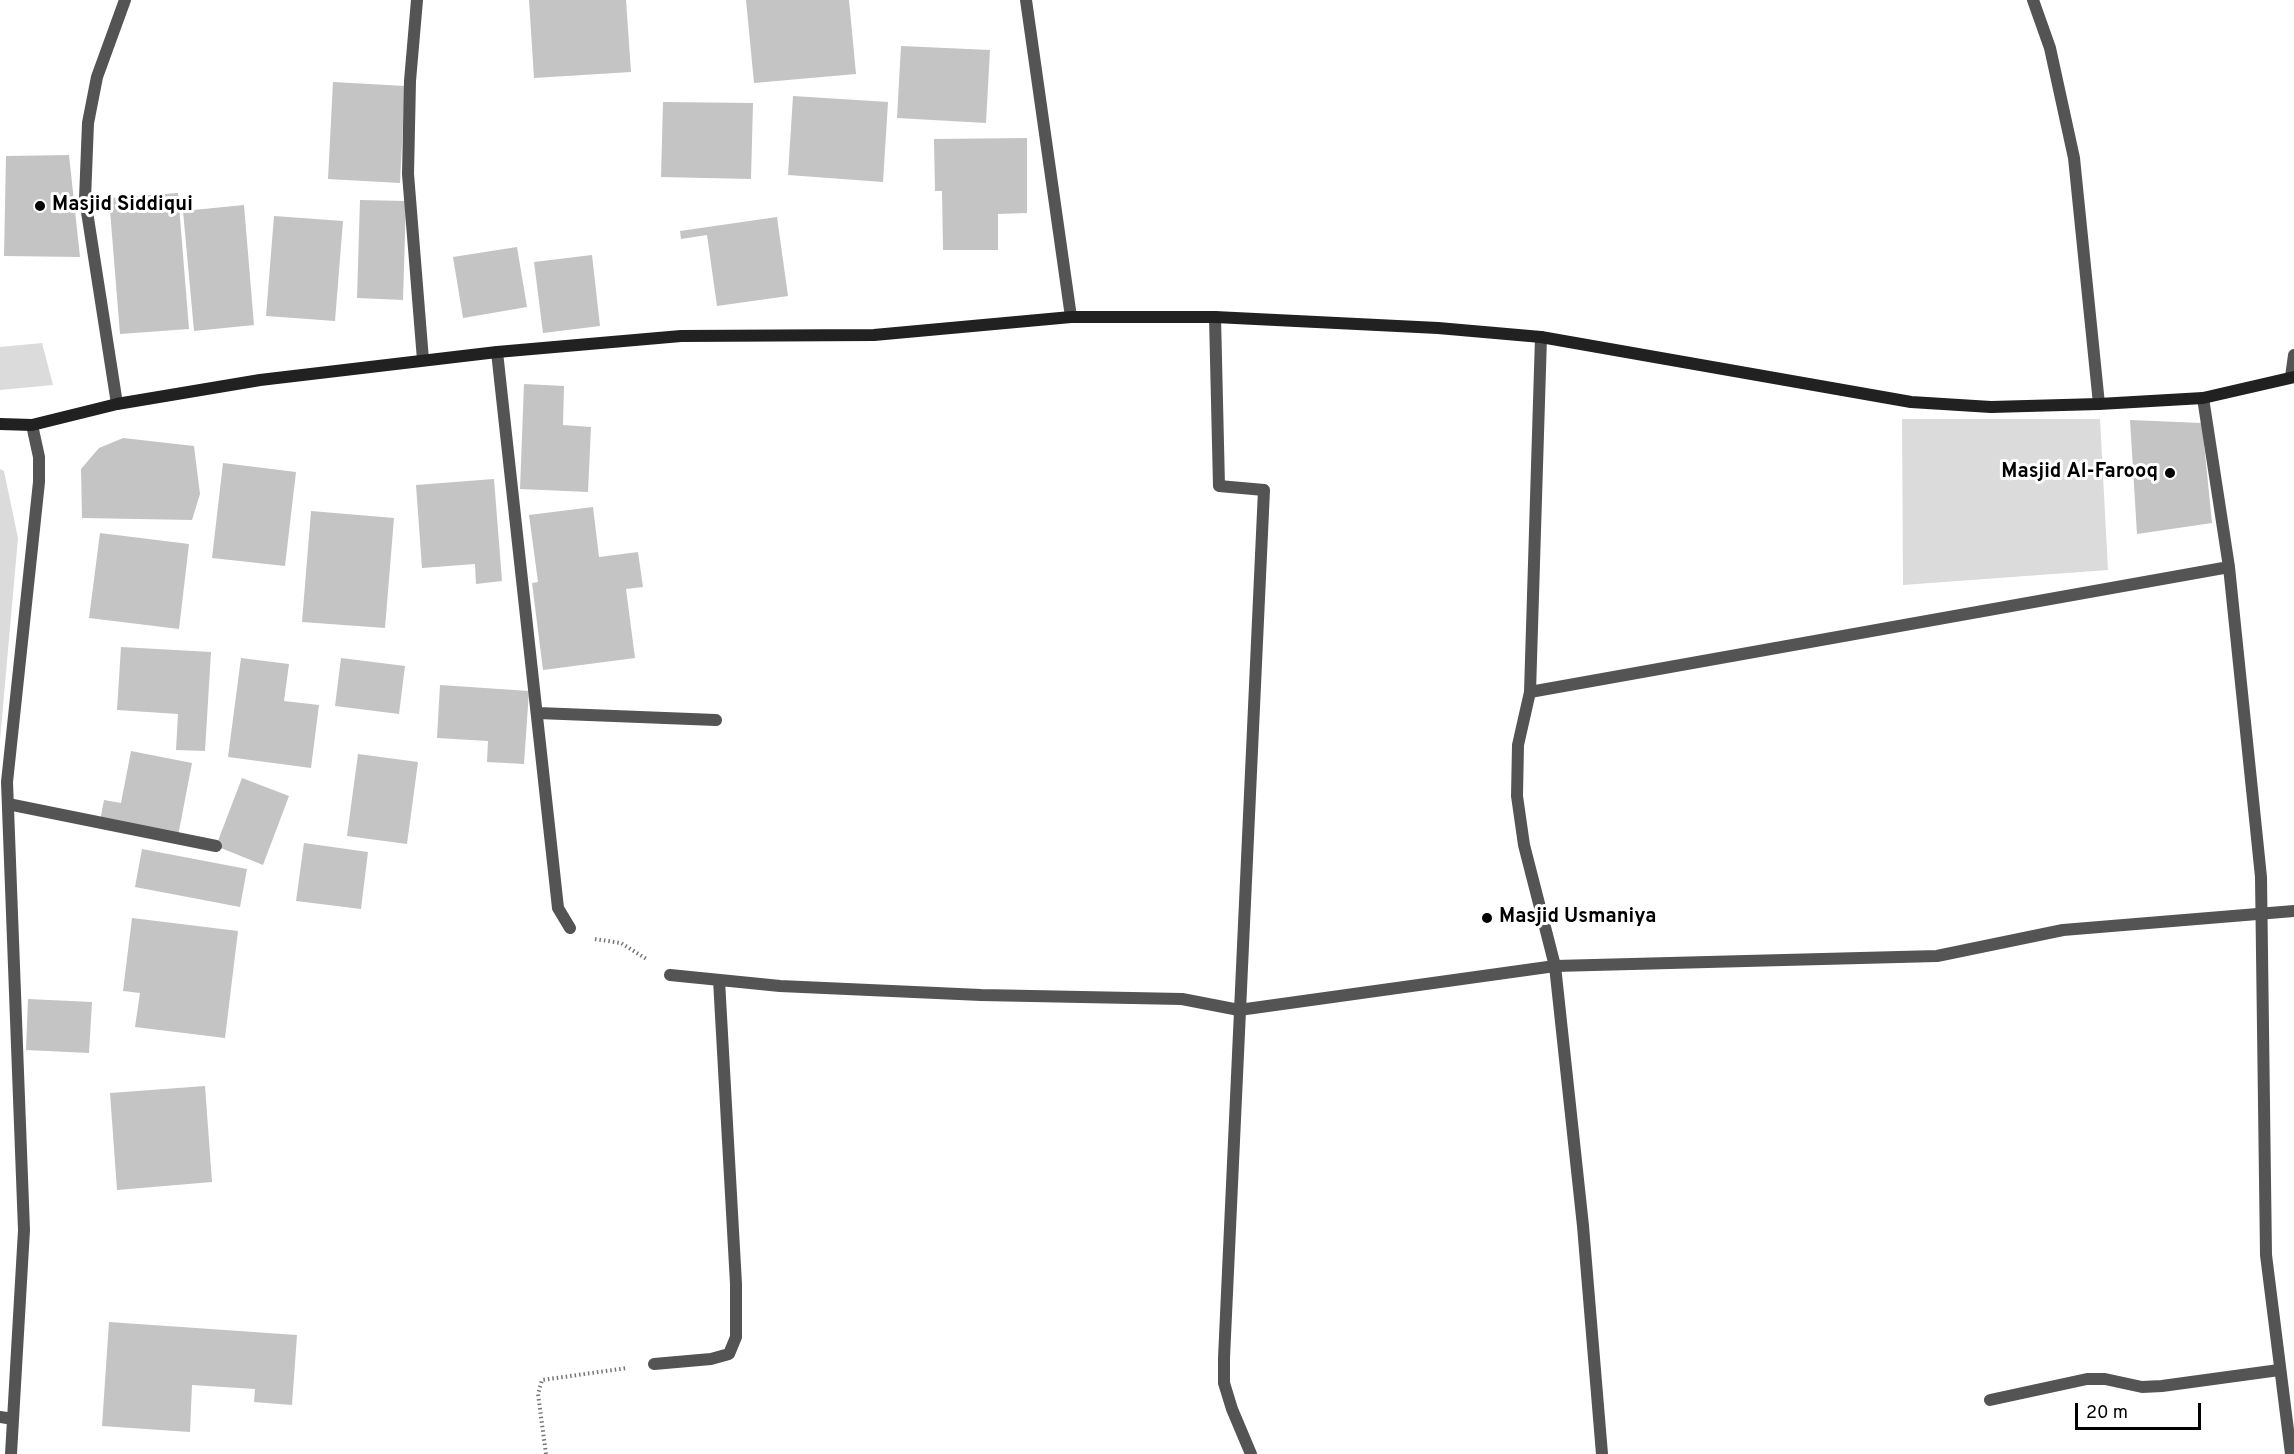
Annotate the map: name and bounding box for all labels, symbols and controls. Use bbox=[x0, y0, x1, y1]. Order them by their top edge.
place label: Masjid Siddiqui bbox=[52, 194, 193, 218]
marker: Masjid Siddiqui bbox=[33, 199, 47, 213]
place label: Masjid Al-Farooq bbox=[2001, 461, 2158, 485]
marker: Masjid Al-Farooq bbox=[2163, 466, 2177, 480]
place label: Masjid Usmaniya bbox=[1499, 906, 1656, 930]
marker: Masjid Usmaniya bbox=[1480, 911, 1494, 925]
scale bar bbox=[2078, 1391, 2204, 1429]
text: 20 m bbox=[2086, 1402, 2128, 1425]

